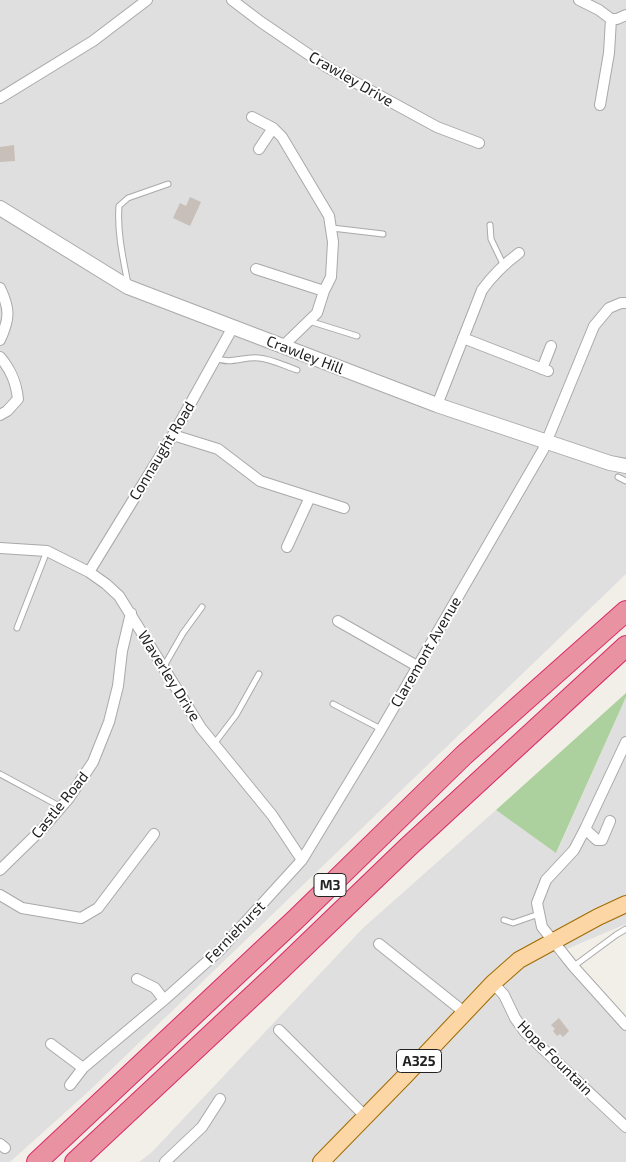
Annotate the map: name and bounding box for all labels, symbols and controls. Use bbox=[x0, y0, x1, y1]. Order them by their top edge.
street label: Crawley Drive bbox=[306, 48, 396, 110]
street label: Crawley Hill bbox=[264, 332, 346, 378]
street label: Connaught Road bbox=[125, 398, 199, 504]
street label: Claremont Avenue bbox=[387, 593, 465, 711]
street label: Waverley Drive bbox=[134, 627, 204, 725]
street label: Castle Road bbox=[28, 768, 92, 842]
road number: M3 bbox=[314, 874, 346, 896]
street label: Ferniehurst bbox=[201, 897, 269, 967]
street label: Hope Fountain bbox=[514, 1017, 596, 1099]
road number: A325 bbox=[396, 1050, 442, 1072]

